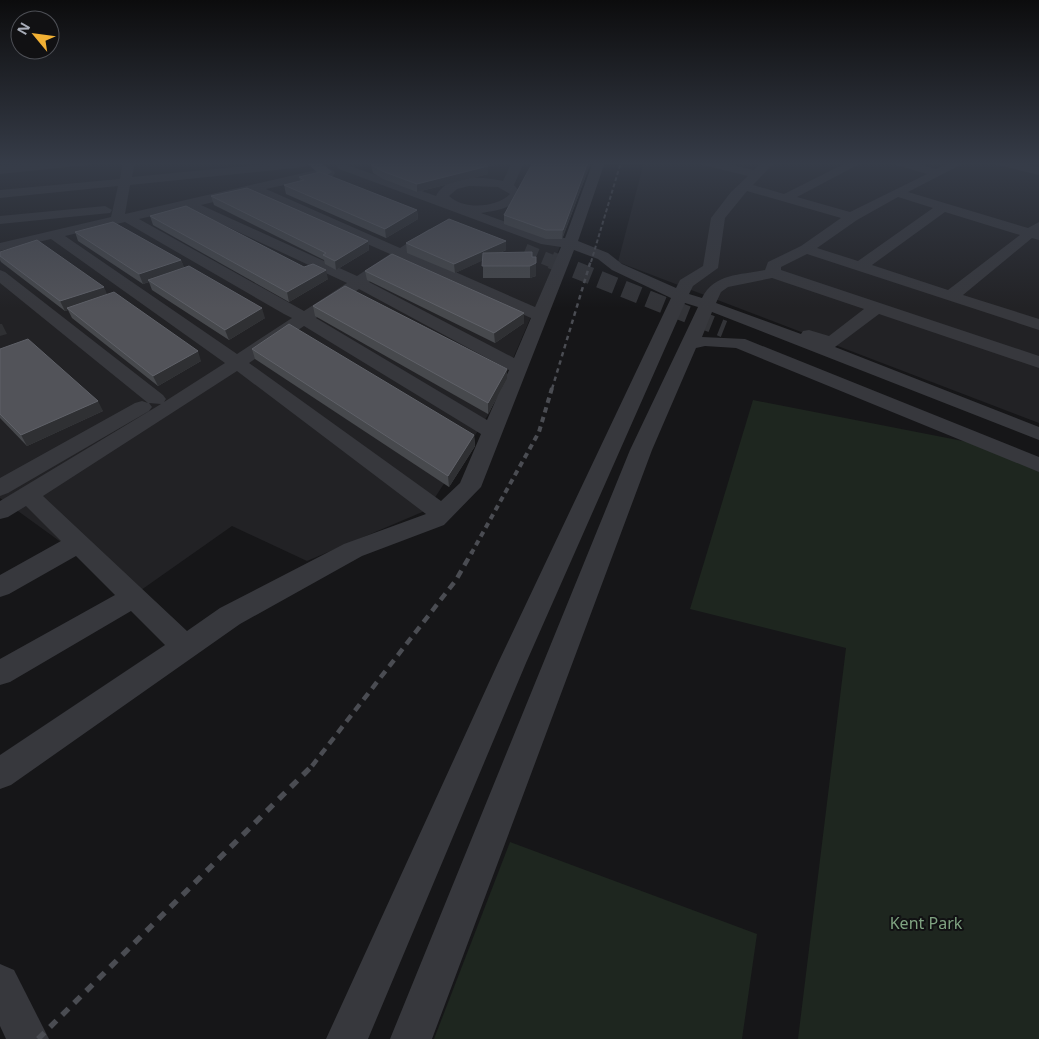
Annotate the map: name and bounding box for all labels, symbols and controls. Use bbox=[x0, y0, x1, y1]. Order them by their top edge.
north arrow bbox=[10, 10, 60, 60]
text: N bbox=[12, 19, 34, 38]
park label: Kent Park bbox=[890, 912, 963, 934]

